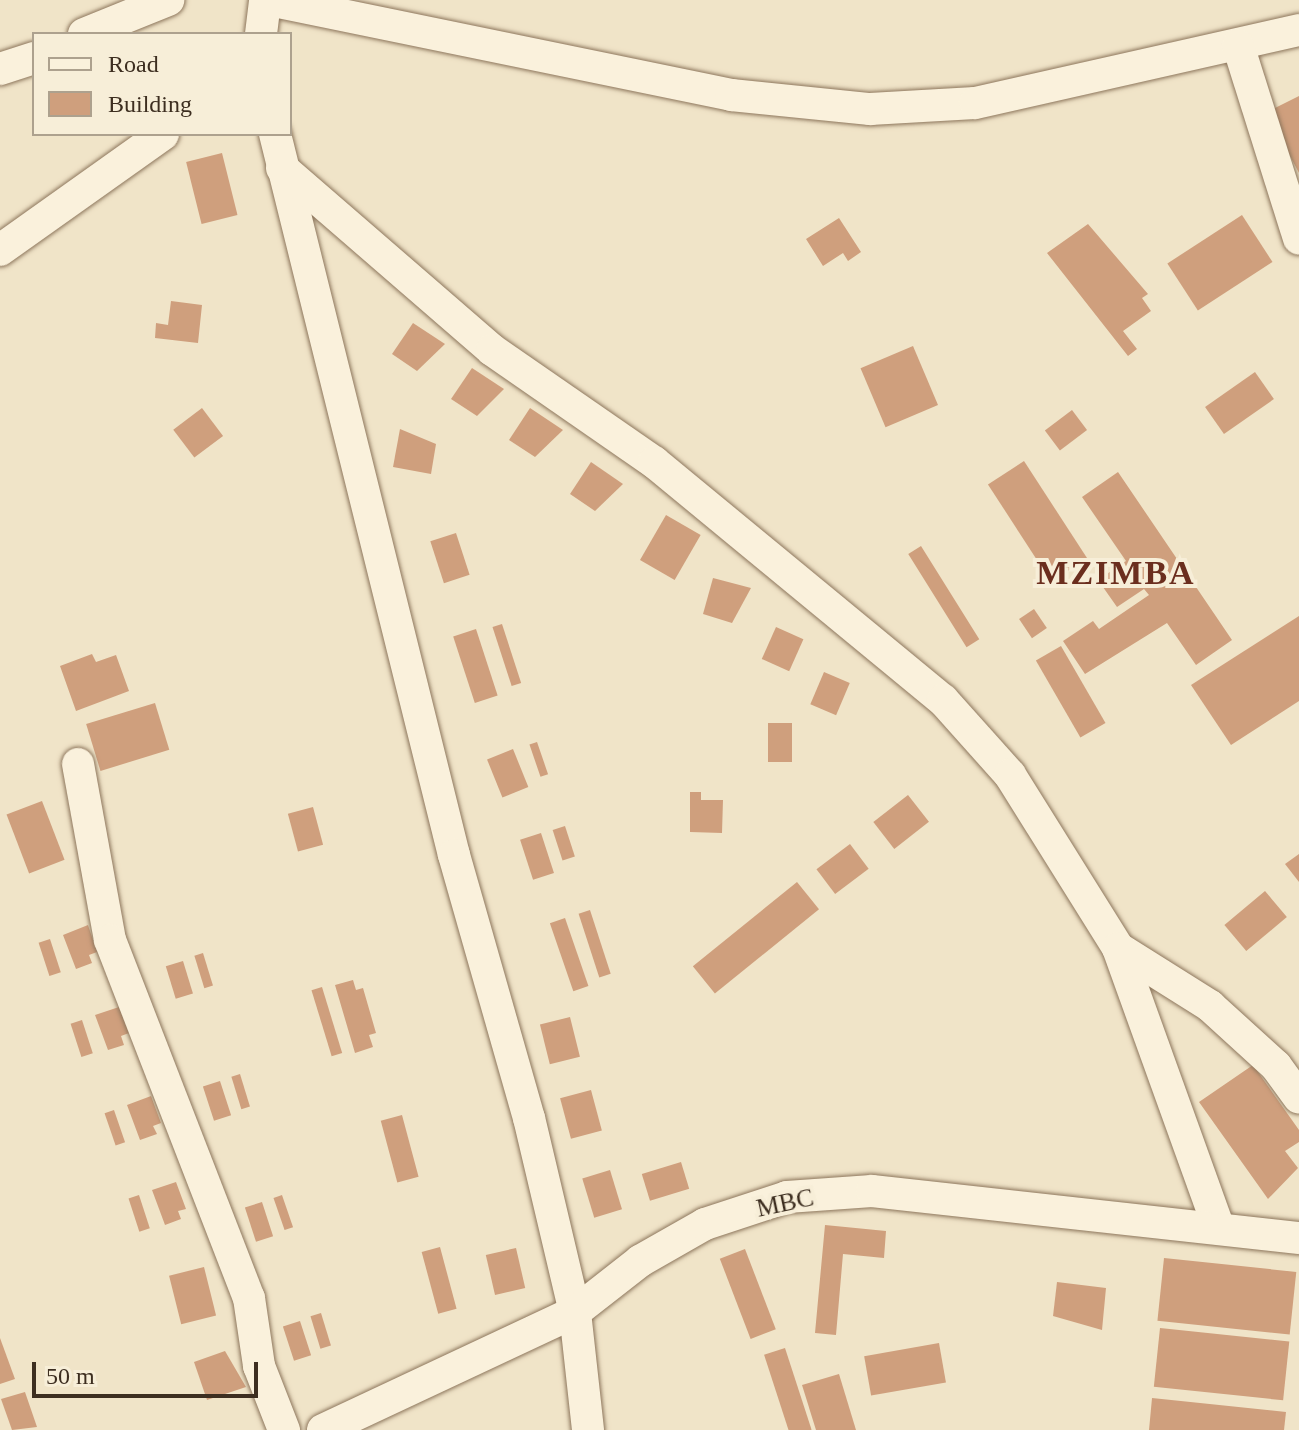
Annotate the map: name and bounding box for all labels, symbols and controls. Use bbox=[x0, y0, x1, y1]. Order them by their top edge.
legend bbox=[32, 32, 292, 136]
text: Road bbox=[108, 51, 159, 77]
text: Building bbox=[108, 91, 192, 117]
district label: MZIMBA bbox=[1036, 553, 1196, 593]
street label: MBC bbox=[753, 1182, 817, 1224]
scale bar bbox=[36, 1346, 262, 1396]
text: 50 m bbox=[46, 1363, 95, 1389]

